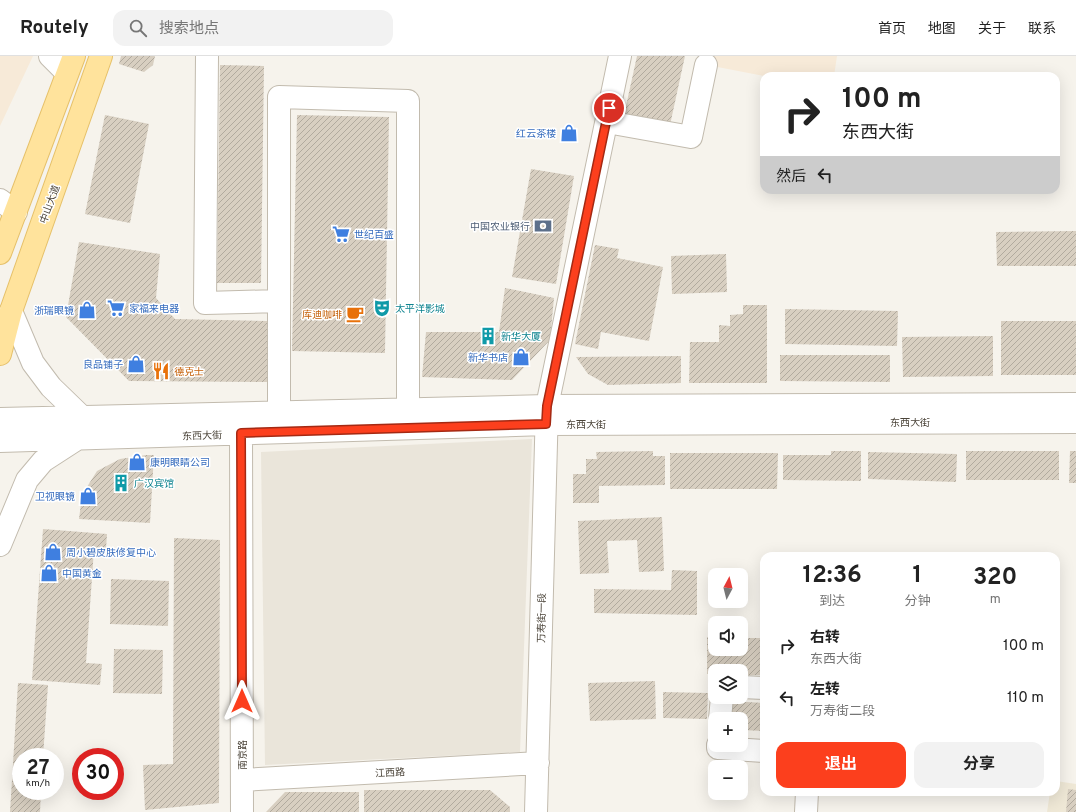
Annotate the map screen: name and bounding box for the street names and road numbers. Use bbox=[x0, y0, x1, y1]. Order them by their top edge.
street label: 中山大道 bbox=[37, 183, 63, 226]
street label: 东西大街 bbox=[890, 417, 930, 430]
street label: 东西大街 bbox=[566, 419, 606, 432]
street label: 东西大街 bbox=[182, 429, 222, 444]
street label: 万寿街一段 bbox=[536, 593, 549, 643]
street label: 南京路 bbox=[237, 740, 250, 770]
street label: 江西路 bbox=[375, 766, 405, 781]

